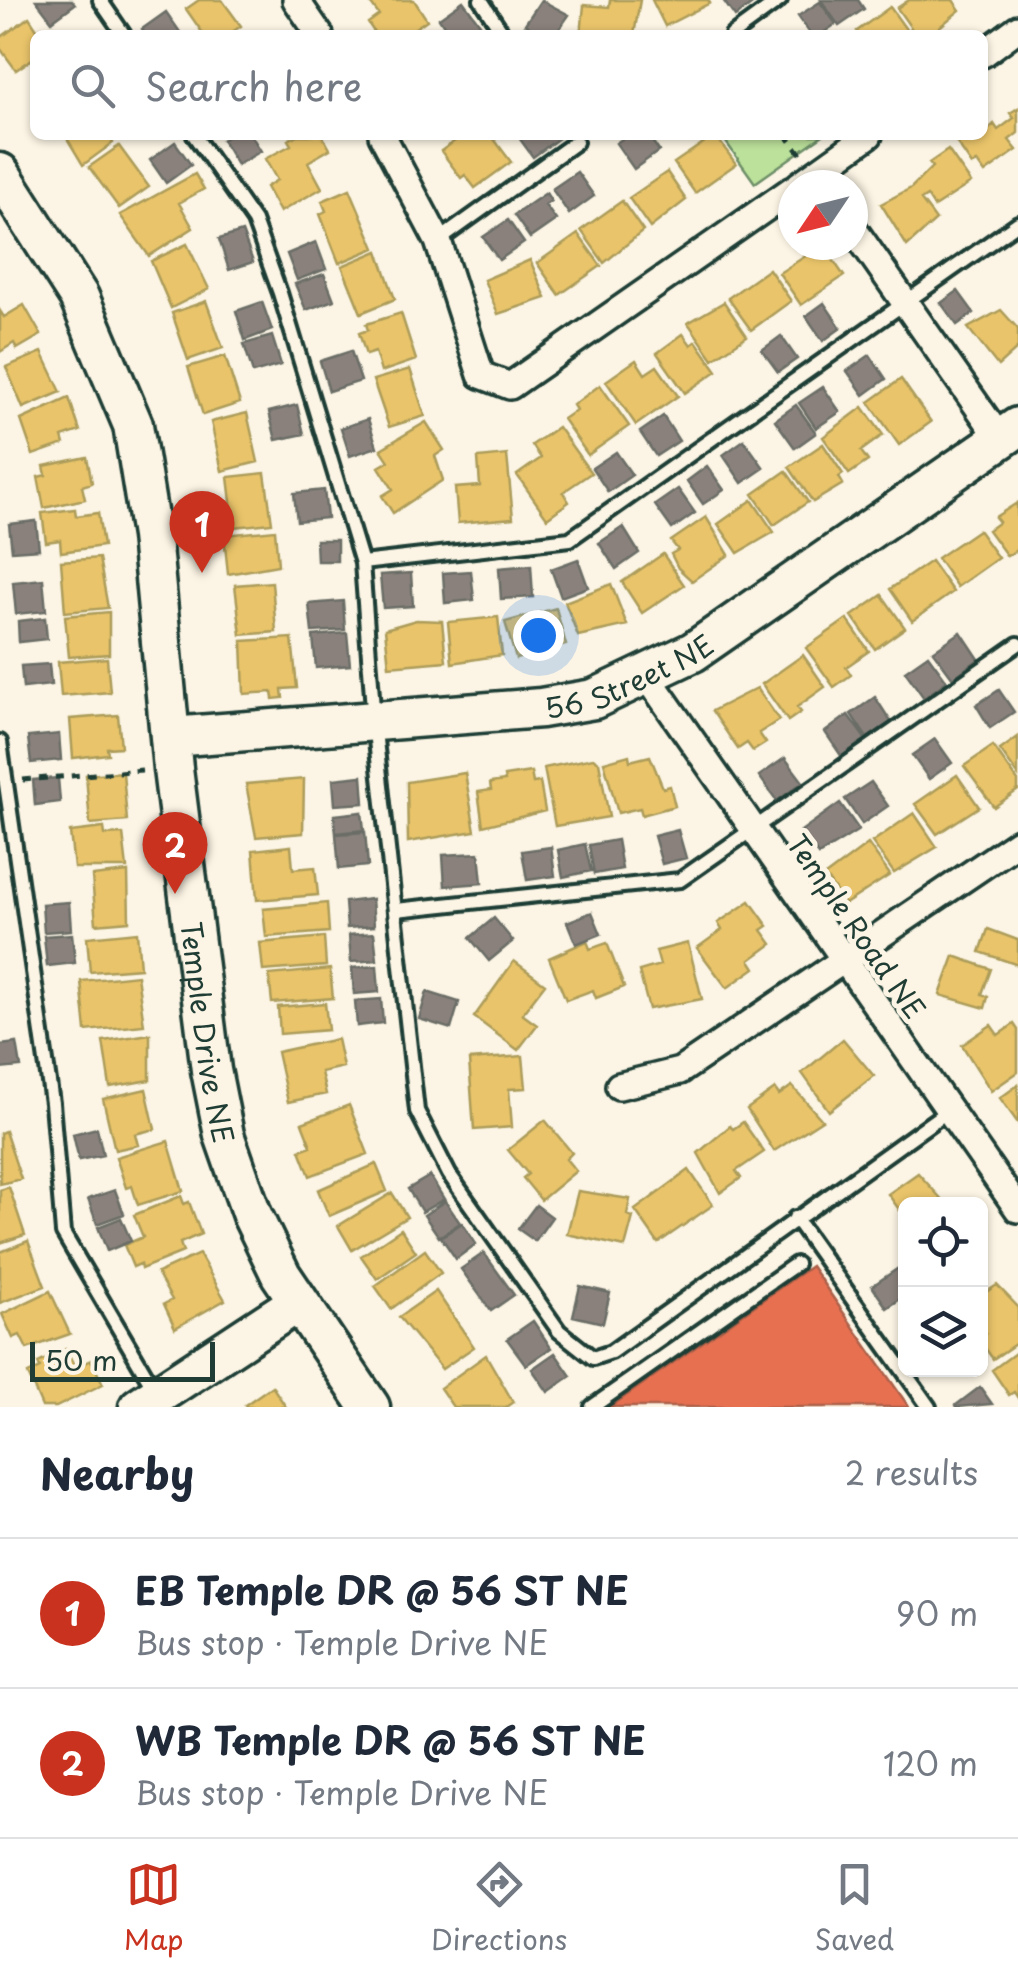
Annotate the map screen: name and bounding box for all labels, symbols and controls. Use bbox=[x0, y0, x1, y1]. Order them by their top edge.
search box bbox=[30, 30, 988, 140]
text: Search here bbox=[145, 57, 362, 114]
icon: search bbox=[65, 58, 120, 113]
north arrow bbox=[778, 170, 868, 260]
pin: 1 bbox=[170, 490, 234, 573]
your location bbox=[513, 610, 564, 661]
street label: 56 Street NE bbox=[541, 623, 722, 729]
pin: 2 bbox=[142, 812, 208, 894]
street label: Temple Road NE bbox=[777, 825, 937, 1027]
street label: Temple Drive NE bbox=[171, 919, 247, 1147]
map controls bbox=[898, 1197, 988, 1377]
button: locate bbox=[898, 1197, 988, 1287]
button: layers bbox=[898, 1287, 988, 1377]
scale bar bbox=[30, 1337, 215, 1382]
text: 50 m bbox=[45, 1338, 118, 1381]
text: Nearby bbox=[40, 1441, 194, 1504]
text: 2 results bbox=[845, 1448, 978, 1496]
text: EB Temple DR @ 56 ST NE bbox=[135, 1561, 629, 1618]
text: 1 bbox=[65, 1589, 80, 1637]
text: 90 m bbox=[896, 1589, 978, 1637]
text: Bus stop · Temple Drive NE bbox=[135, 1618, 548, 1666]
text: WB Temple DR @ 56 ST NE bbox=[135, 1711, 646, 1768]
text: 2 bbox=[61, 1739, 84, 1787]
text: 120 m bbox=[883, 1739, 978, 1787]
text: Bus stop · Temple Drive NE bbox=[135, 1768, 548, 1816]
tab: Map bbox=[124, 1857, 184, 1960]
tab: Directions bbox=[431, 1857, 567, 1960]
tab: Saved bbox=[815, 1857, 894, 1960]

